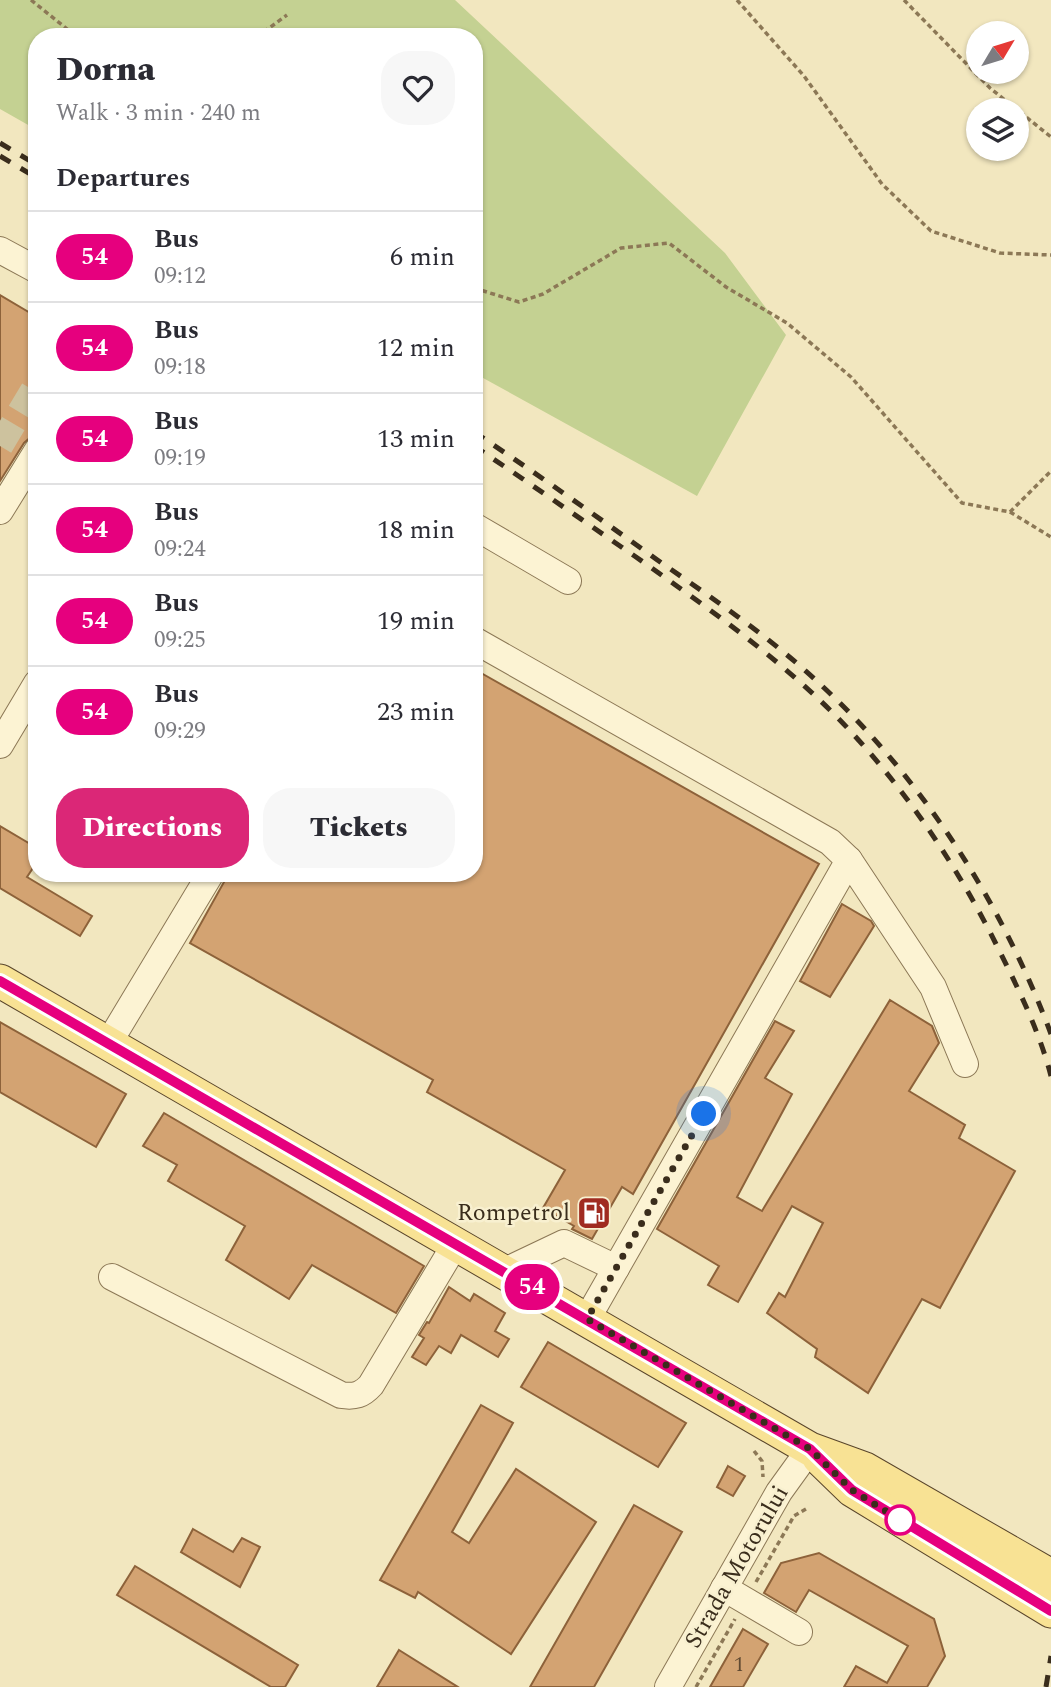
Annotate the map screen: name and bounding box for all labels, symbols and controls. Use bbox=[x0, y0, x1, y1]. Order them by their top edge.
north arrow bbox=[966, 21, 1029, 84]
map controls bbox=[966, 21, 1029, 161]
text: Dorna bbox=[56, 45, 155, 95]
button: heart bbox=[381, 51, 455, 125]
text: Walk · 3 min · 240 m bbox=[56, 96, 261, 131]
button: layers bbox=[966, 98, 1029, 161]
text: Departures bbox=[56, 158, 190, 198]
text: Bus bbox=[154, 219, 199, 259]
text: 6 min bbox=[390, 237, 455, 277]
text: 54 bbox=[81, 239, 108, 275]
text: 09:12 bbox=[154, 259, 206, 294]
text: Bus bbox=[154, 310, 199, 350]
text: 12 min bbox=[377, 328, 455, 368]
text: 54 bbox=[81, 330, 108, 366]
text: 09:18 bbox=[154, 350, 206, 385]
text: Bus bbox=[154, 401, 199, 441]
text: 13 min bbox=[377, 419, 455, 459]
text: 54 bbox=[81, 421, 108, 457]
text: 09:19 bbox=[154, 441, 206, 476]
text: Bus bbox=[154, 492, 199, 532]
text: 18 min bbox=[377, 510, 455, 550]
text: 54 bbox=[81, 512, 108, 548]
text: 09:24 bbox=[154, 532, 206, 567]
text: Bus bbox=[154, 583, 199, 623]
text: 19 min bbox=[377, 601, 455, 641]
text: 54 bbox=[81, 603, 108, 639]
text: 09:25 bbox=[154, 623, 206, 658]
text: Bus bbox=[154, 674, 199, 714]
text: 23 min bbox=[377, 692, 455, 732]
text: 54 bbox=[81, 694, 108, 730]
text: 09:29 bbox=[154, 714, 206, 749]
button: Directions bbox=[56, 788, 249, 868]
button: Tickets bbox=[263, 788, 455, 868]
your location bbox=[686, 1096, 721, 1131]
fuel station icon: Rompetrol bbox=[575, 1194, 613, 1232]
place label: Rompetrol bbox=[457, 1195, 570, 1231]
line badge: 54 bbox=[500, 1264, 564, 1310]
text: 54 bbox=[519, 1269, 545, 1305]
street label: Strada Motorului bbox=[676, 1479, 798, 1655]
unlabelled marker bbox=[885, 1505, 915, 1535]
house number: 1 bbox=[734, 1649, 744, 1681]

